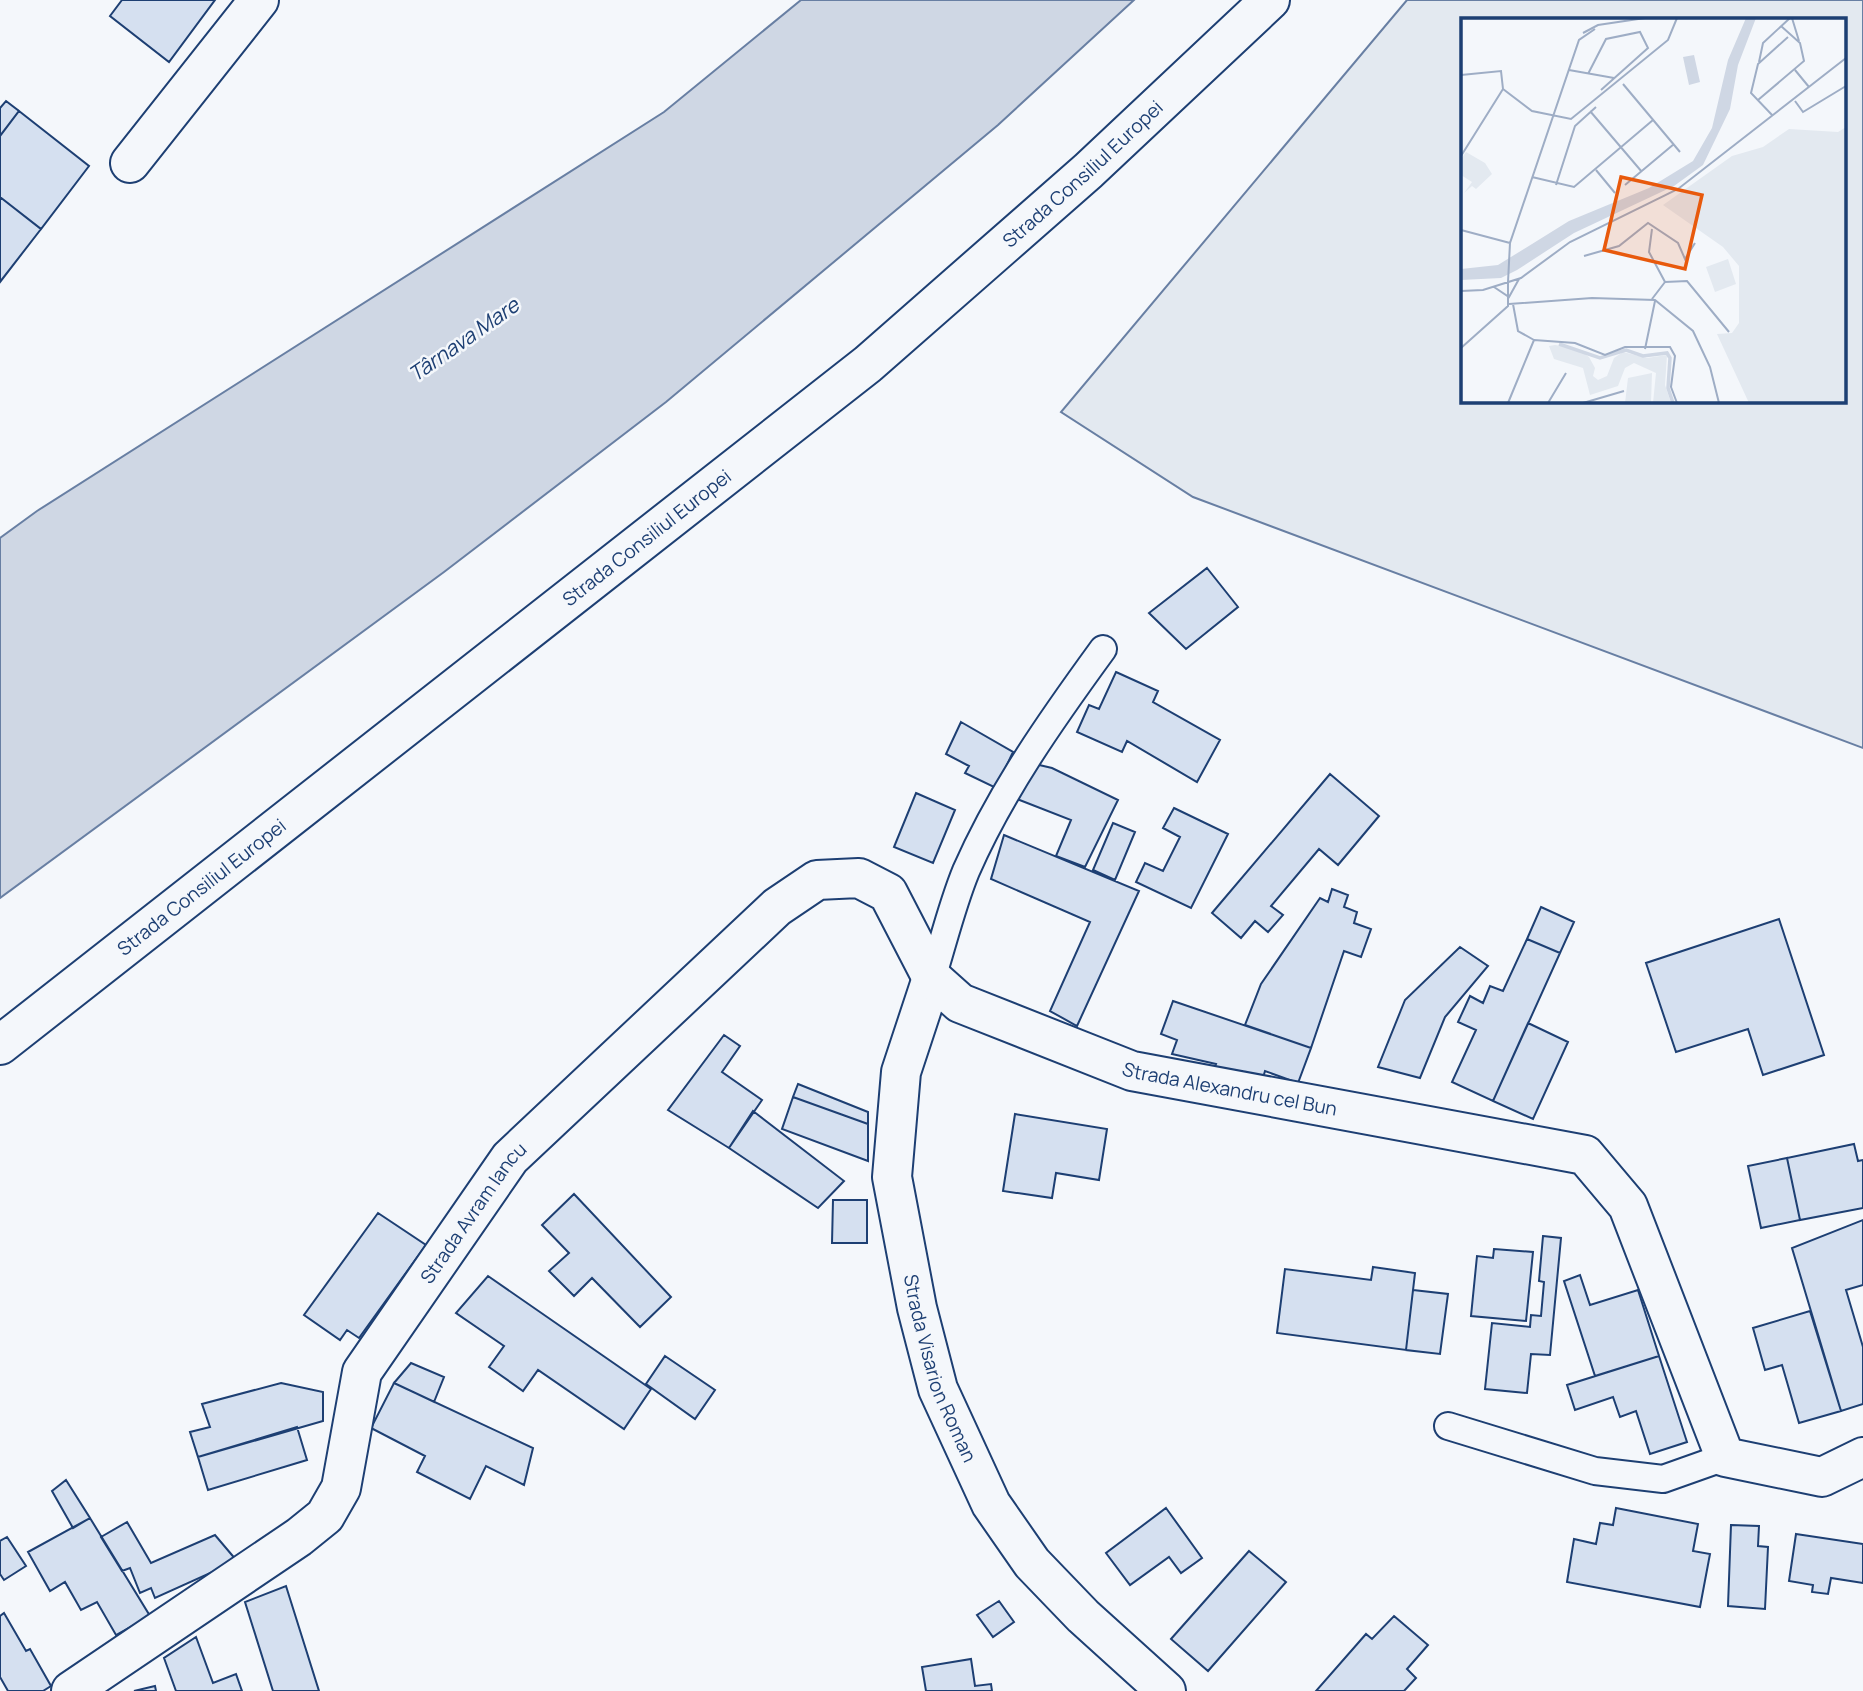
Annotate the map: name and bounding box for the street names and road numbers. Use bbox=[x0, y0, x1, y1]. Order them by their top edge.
street label: Strada Consiliul Europei bbox=[997, 94, 1168, 253]
street label: Strada Consiliul Europei bbox=[557, 463, 737, 612]
street label: Strada Consiliul Europei bbox=[112, 813, 291, 961]
street label: Strada Alexandru cel Bun bbox=[1118, 1055, 1339, 1122]
street label: Strada Avram Iancu bbox=[414, 1136, 532, 1289]
street label: Strada Visarion Roman bbox=[898, 1272, 983, 1466]

